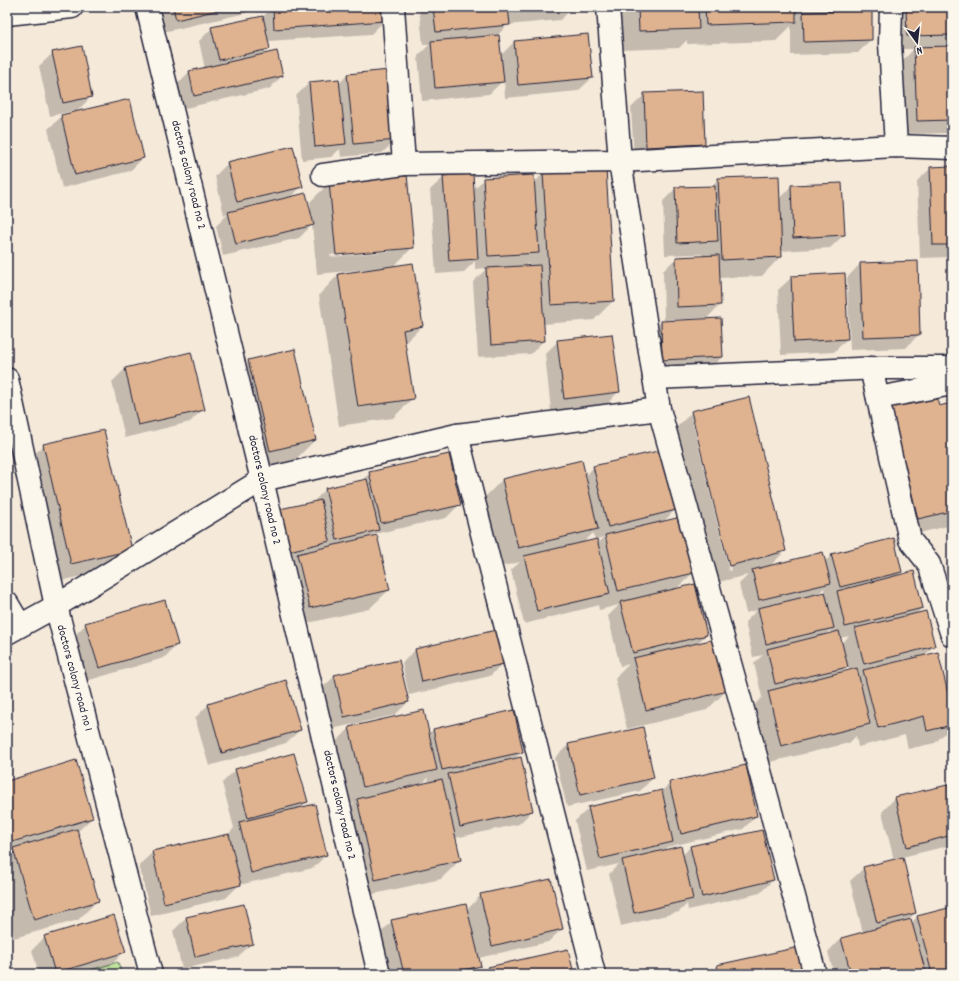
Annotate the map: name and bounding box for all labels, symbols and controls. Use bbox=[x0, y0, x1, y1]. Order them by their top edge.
north arrow bbox=[897, 22, 937, 62]
text: N bbox=[914, 41, 924, 58]
street label: doctors colony road no 2 bbox=[166, 119, 210, 231]
street label: doctors colony road no 2 bbox=[243, 434, 285, 546]
street label: doctors colony road no 1 bbox=[52, 623, 96, 733]
street label: doctors colony road no 2 bbox=[318, 749, 360, 861]

